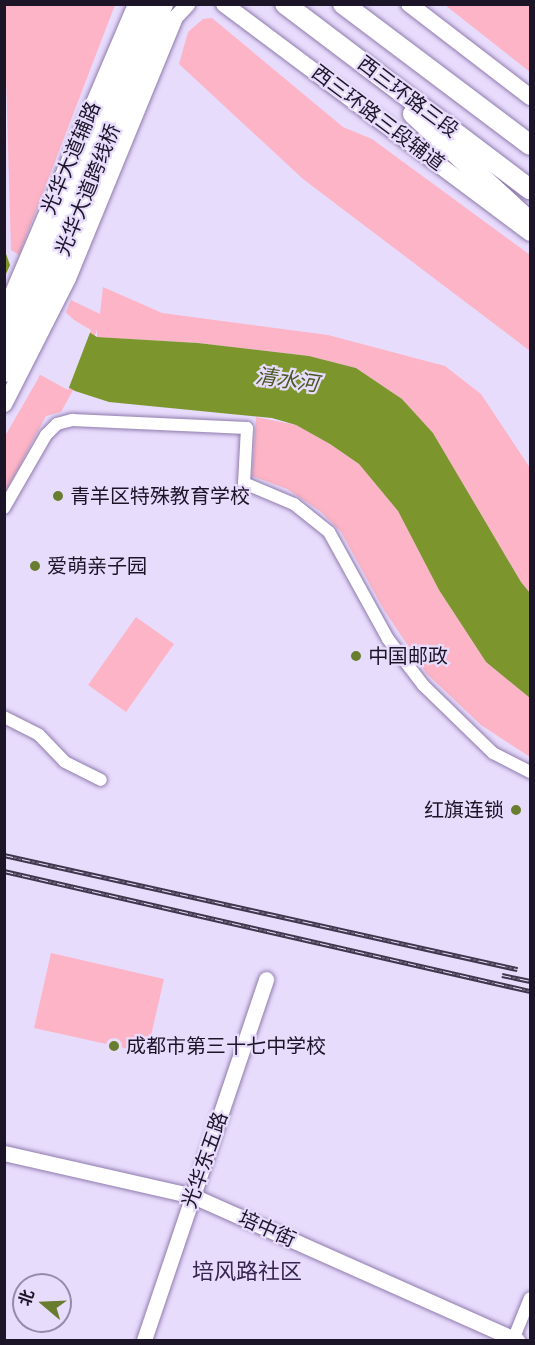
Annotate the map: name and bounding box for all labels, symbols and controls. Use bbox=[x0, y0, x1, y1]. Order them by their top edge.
street label: 西三环路三段 bbox=[353, 51, 463, 143]
street label: 西三环路三段辅道 bbox=[307, 60, 449, 176]
street label: 光华大道辅路 bbox=[37, 98, 105, 218]
street label: 光华大道跨线桥 bbox=[51, 121, 125, 259]
water label: 清水河 bbox=[254, 363, 320, 397]
place label: 青羊区特殊教育学校 bbox=[70, 484, 250, 508]
marker: 青羊区特殊教育学校 bbox=[51, 489, 65, 503]
place label: 爱萌亲子园 bbox=[47, 554, 147, 578]
marker: 爱萌亲子园 bbox=[28, 559, 42, 573]
place label: 中国邮政 bbox=[368, 644, 448, 668]
marker: 中国邮政 bbox=[349, 649, 363, 663]
place label: 红旗连锁 bbox=[424, 798, 504, 822]
marker: 红旗连锁 bbox=[509, 803, 523, 817]
place label: 成都市第三十七中学校 bbox=[126, 1034, 326, 1058]
marker: 成都市第三十七中学校 bbox=[107, 1039, 121, 1053]
street label: 光华东五路 bbox=[177, 1109, 233, 1211]
street label: 培中街 bbox=[235, 1206, 299, 1252]
district label: 培风路社区 bbox=[192, 1260, 302, 1286]
north arrow bbox=[12, 1273, 72, 1333]
text: 北 bbox=[15, 1287, 38, 1308]

